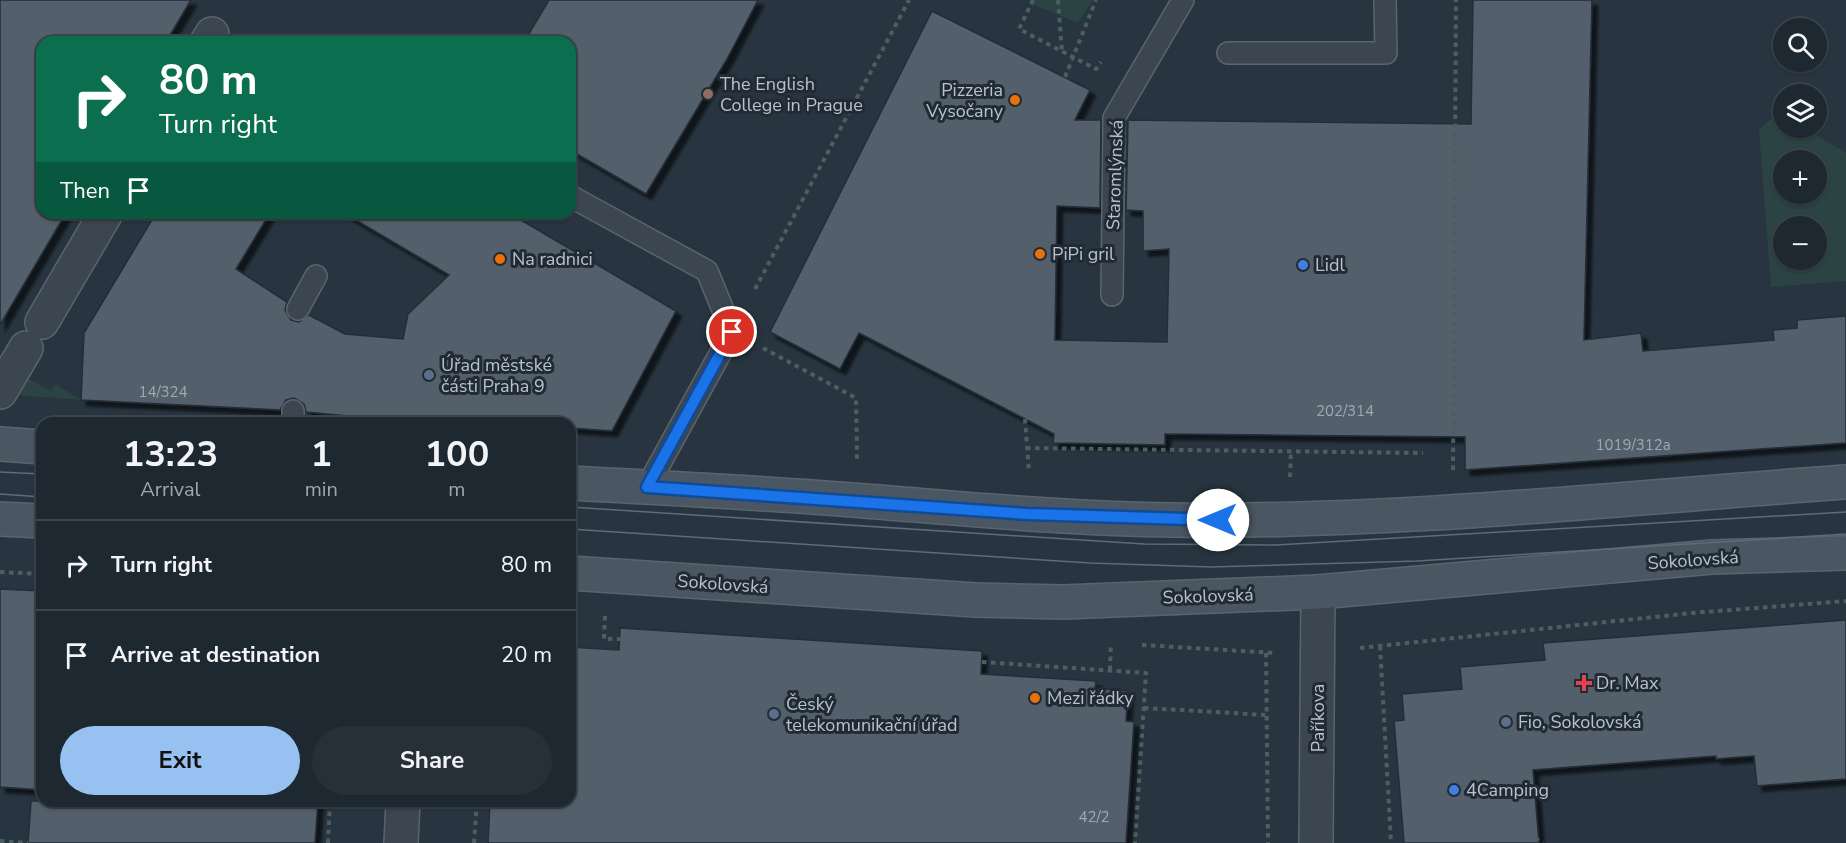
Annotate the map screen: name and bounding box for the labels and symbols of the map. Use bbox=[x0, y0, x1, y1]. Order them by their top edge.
place label: The English College in Prague bbox=[720, 72, 863, 117]
place label: Pizzeria Vysočany bbox=[925, 78, 1004, 123]
marker: The English College in Prague bbox=[701, 87, 715, 101]
marker: Pizzeria Vysočany bbox=[1008, 93, 1022, 107]
street label: Staromlýnská bbox=[1101, 119, 1129, 231]
place label: PiPi gril bbox=[1052, 242, 1115, 266]
place label: Na radnici bbox=[512, 247, 593, 271]
marker: PiPi gril bbox=[1033, 247, 1047, 261]
marker: Na radnici bbox=[493, 252, 507, 266]
place label: Lidl bbox=[1315, 253, 1345, 277]
marker: Lidl bbox=[1296, 258, 1310, 272]
pin bbox=[706, 306, 757, 357]
place label: Úřad městské části Praha 9 bbox=[441, 353, 552, 398]
marker: Úřad městské části Praha 9 bbox=[422, 368, 436, 382]
house number: 14/324 bbox=[138, 382, 188, 402]
house number: 202/314 bbox=[1316, 401, 1374, 421]
house number: 1019/312a bbox=[1595, 435, 1671, 455]
position arrow bbox=[1186, 488, 1250, 552]
street label: Sokolovská bbox=[1647, 545, 1739, 575]
street label: Sokolovská bbox=[677, 569, 769, 599]
street label: Sokolovská bbox=[1162, 582, 1254, 610]
place label: Dr. Max bbox=[1596, 671, 1659, 695]
marker: Dr. Max bbox=[1577, 676, 1591, 690]
street label: Paříkova bbox=[1306, 684, 1330, 752]
place label: Mezi řádky bbox=[1047, 686, 1134, 710]
marker: Mezi řádky bbox=[1028, 691, 1042, 705]
place label: Český telekomunikační úřad bbox=[786, 692, 958, 737]
marker: Český telekomunikační úřad bbox=[767, 707, 781, 721]
place label: Fio, Sokolovská bbox=[1518, 710, 1642, 734]
marker: Fio, Sokolovská bbox=[1499, 715, 1513, 729]
place label: 4Camping bbox=[1466, 778, 1549, 802]
marker: 4Camping bbox=[1447, 783, 1461, 797]
house number: 42/2 bbox=[1078, 807, 1110, 827]

